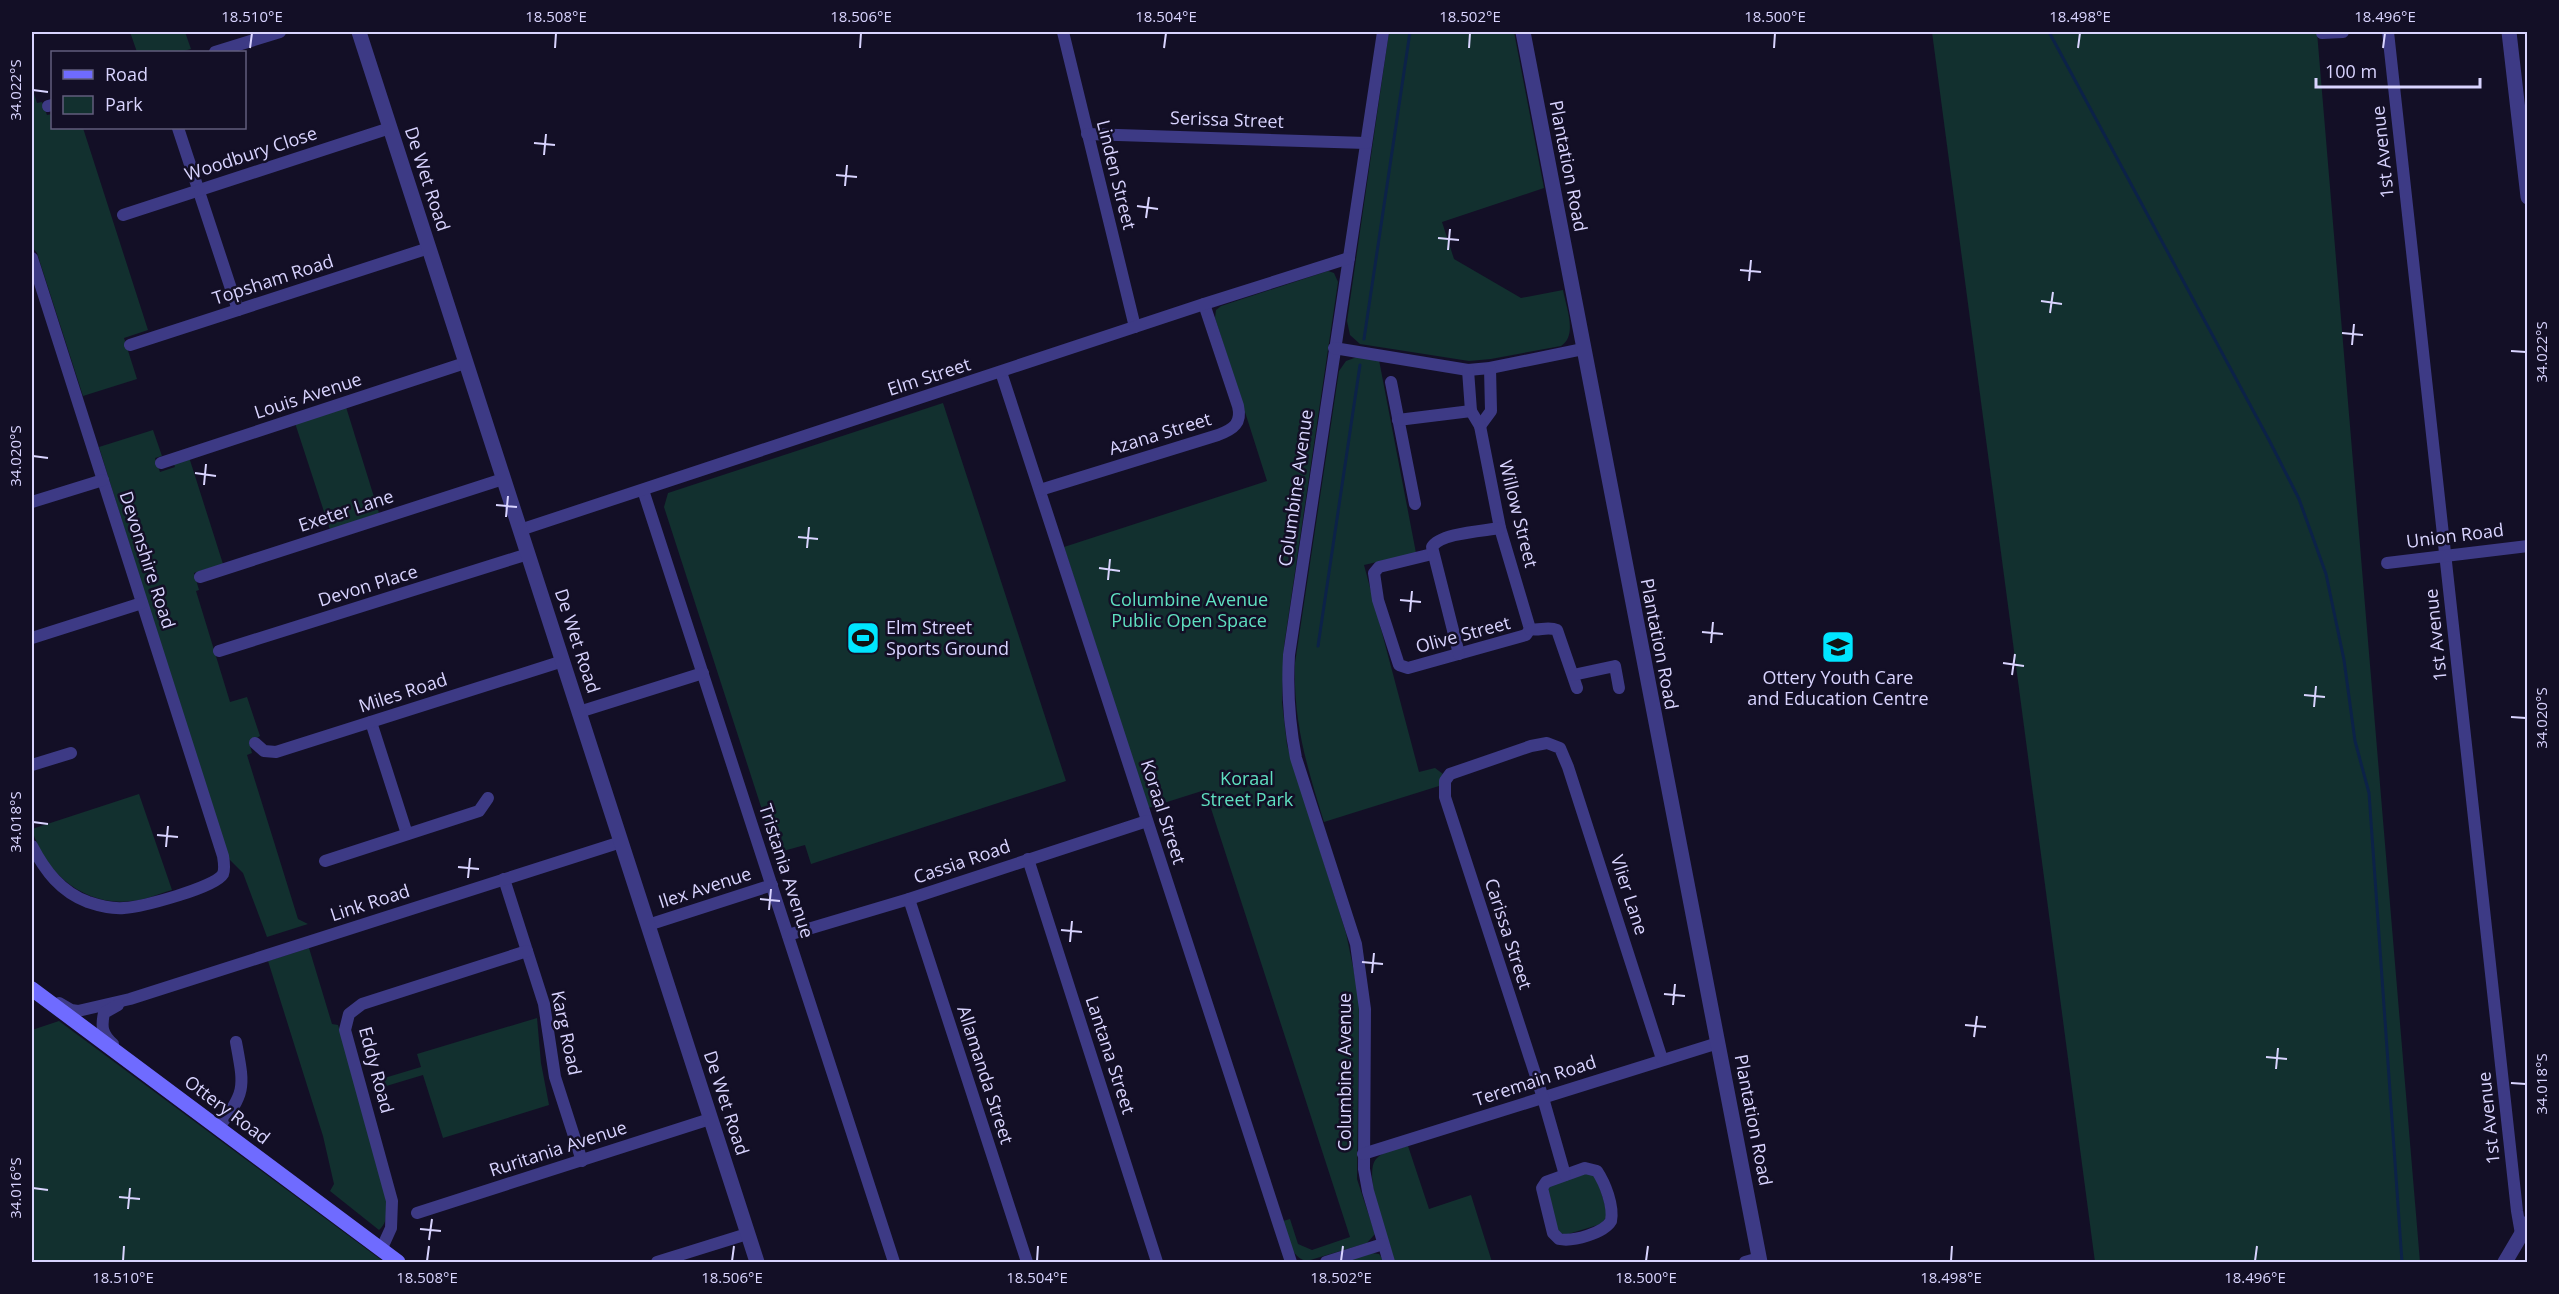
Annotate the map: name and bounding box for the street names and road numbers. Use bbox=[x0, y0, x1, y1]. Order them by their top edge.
street label: Plantation Road bbox=[1544, 98, 1593, 234]
street label: Serissa Street bbox=[1170, 105, 1284, 133]
street label: 1st Avenue bbox=[2365, 105, 2399, 199]
street label: Linden Street bbox=[1092, 117, 1142, 232]
street label: Woodbury Close bbox=[181, 120, 320, 186]
street label: De Wet Road bbox=[400, 123, 456, 234]
street label: Topsham Road bbox=[209, 248, 336, 310]
street label: Elm Street bbox=[884, 351, 973, 401]
street label: Louis Avenue bbox=[251, 366, 365, 424]
street label: Azana Street bbox=[1106, 406, 1214, 460]
street label: Columbine Avenue bbox=[1272, 408, 1318, 568]
street label: Willow Street bbox=[1494, 457, 1544, 570]
street label: Exeter Lane bbox=[295, 483, 396, 537]
street label: Devonshire Road bbox=[114, 488, 182, 632]
street label: Union Road bbox=[2405, 517, 2505, 553]
street label: Devon Place bbox=[315, 559, 420, 612]
street label: Plantation Road bbox=[1635, 576, 1684, 712]
street label: De Wet Road bbox=[550, 585, 606, 696]
street label: 1st Avenue bbox=[2418, 588, 2452, 682]
street label: Olive Street bbox=[1413, 610, 1513, 658]
street label: Miles Road bbox=[355, 666, 450, 718]
street label: Koraal Street bbox=[1136, 756, 1192, 867]
street label: Tristania Avenue bbox=[754, 801, 820, 941]
street label: Cassia Road bbox=[910, 833, 1013, 889]
street label: Vlier Lane bbox=[1606, 852, 1654, 938]
street label: Ilex Avenue bbox=[655, 861, 754, 913]
street label: Carissa Street bbox=[1480, 875, 1538, 992]
street label: Link Road bbox=[327, 878, 412, 926]
street label: Karg Road bbox=[546, 988, 588, 1077]
street label: Lantana Street bbox=[1081, 993, 1141, 1117]
street label: Columbine Avenue bbox=[1332, 993, 1356, 1151]
street label: Allamanda Street bbox=[952, 1002, 1020, 1147]
street label: Eddy Road bbox=[354, 1024, 400, 1116]
street label: De Wet Road bbox=[699, 1047, 755, 1158]
street label: Teremain Road bbox=[1470, 1049, 1599, 1111]
street label: Plantation Road bbox=[1729, 1052, 1778, 1188]
street label: Ottery Road bbox=[180, 1069, 275, 1149]
street label: 1st Avenue bbox=[2471, 1071, 2505, 1165]
street label: Ruritania Avenue bbox=[486, 1114, 630, 1182]

